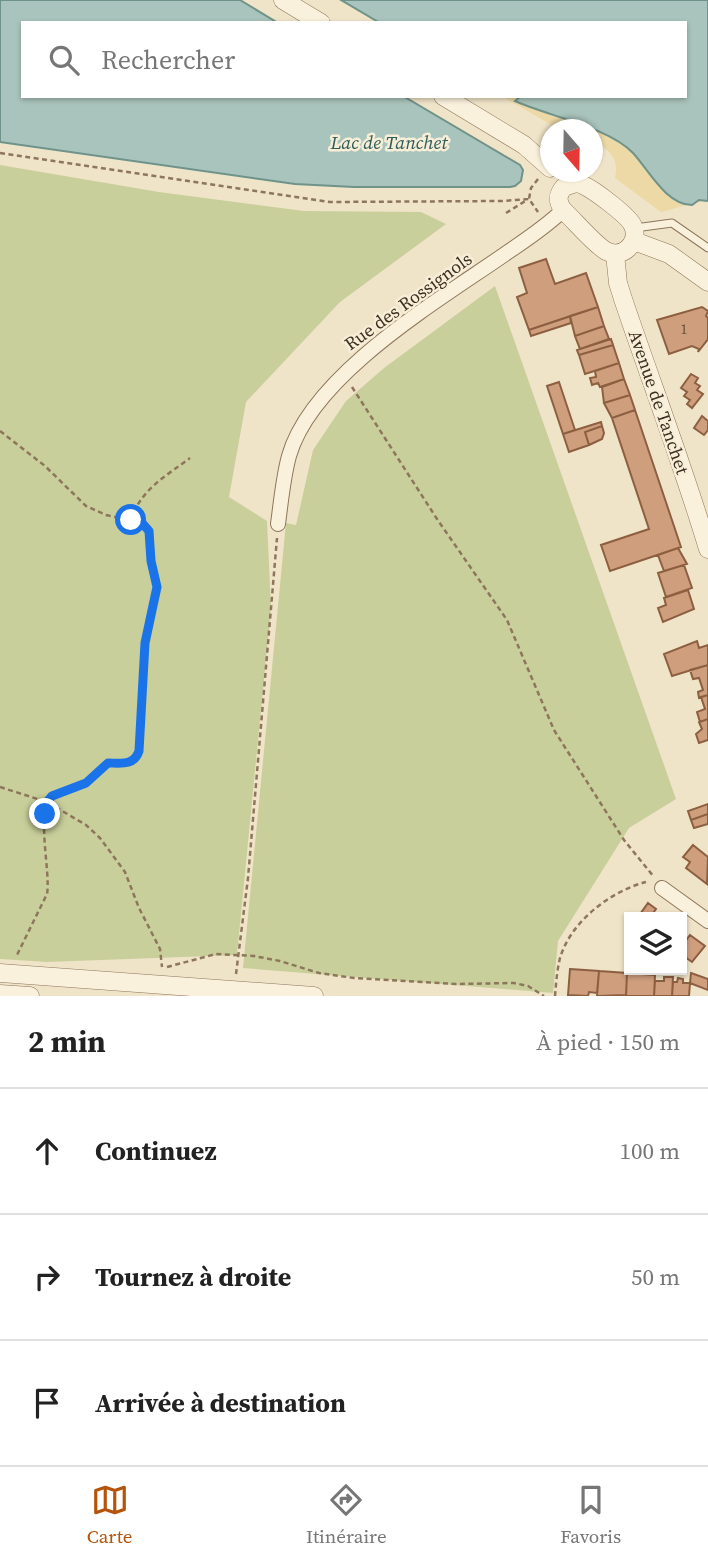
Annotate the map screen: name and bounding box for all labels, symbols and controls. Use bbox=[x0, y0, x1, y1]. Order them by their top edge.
search box bbox=[21, 21, 687, 98]
icon: search bbox=[45, 41, 83, 79]
text: Rechercher bbox=[101, 42, 235, 78]
north arrow bbox=[540, 119, 603, 182]
water label: Lac de Tanchet bbox=[329, 129, 448, 155]
street label: Rue des Rossignols bbox=[339, 246, 477, 356]
house number: 1 bbox=[681, 319, 688, 339]
street label: Avenue de Tanchet bbox=[623, 327, 695, 478]
route start bbox=[115, 504, 146, 535]
route end bbox=[29, 798, 60, 829]
map controls bbox=[624, 912, 687, 975]
button: layers bbox=[624, 912, 687, 975]
text: 2 min bbox=[28, 1021, 106, 1062]
text: À pied · 150 m bbox=[536, 1026, 680, 1058]
icon: ahead bbox=[28, 1132, 66, 1170]
text: Continuez bbox=[95, 1133, 216, 1169]
text: 100 m bbox=[619, 1135, 680, 1167]
icon: right bbox=[28, 1258, 66, 1296]
text: Tournez à droite bbox=[95, 1259, 291, 1295]
text: 50 m bbox=[631, 1261, 680, 1293]
icon: arrive bbox=[28, 1384, 66, 1422]
text: Arrivée à destination bbox=[95, 1385, 346, 1421]
tab: Carte bbox=[87, 1481, 133, 1549]
tab: Itinéraire bbox=[306, 1481, 387, 1549]
tab: Favoris bbox=[560, 1481, 621, 1549]

